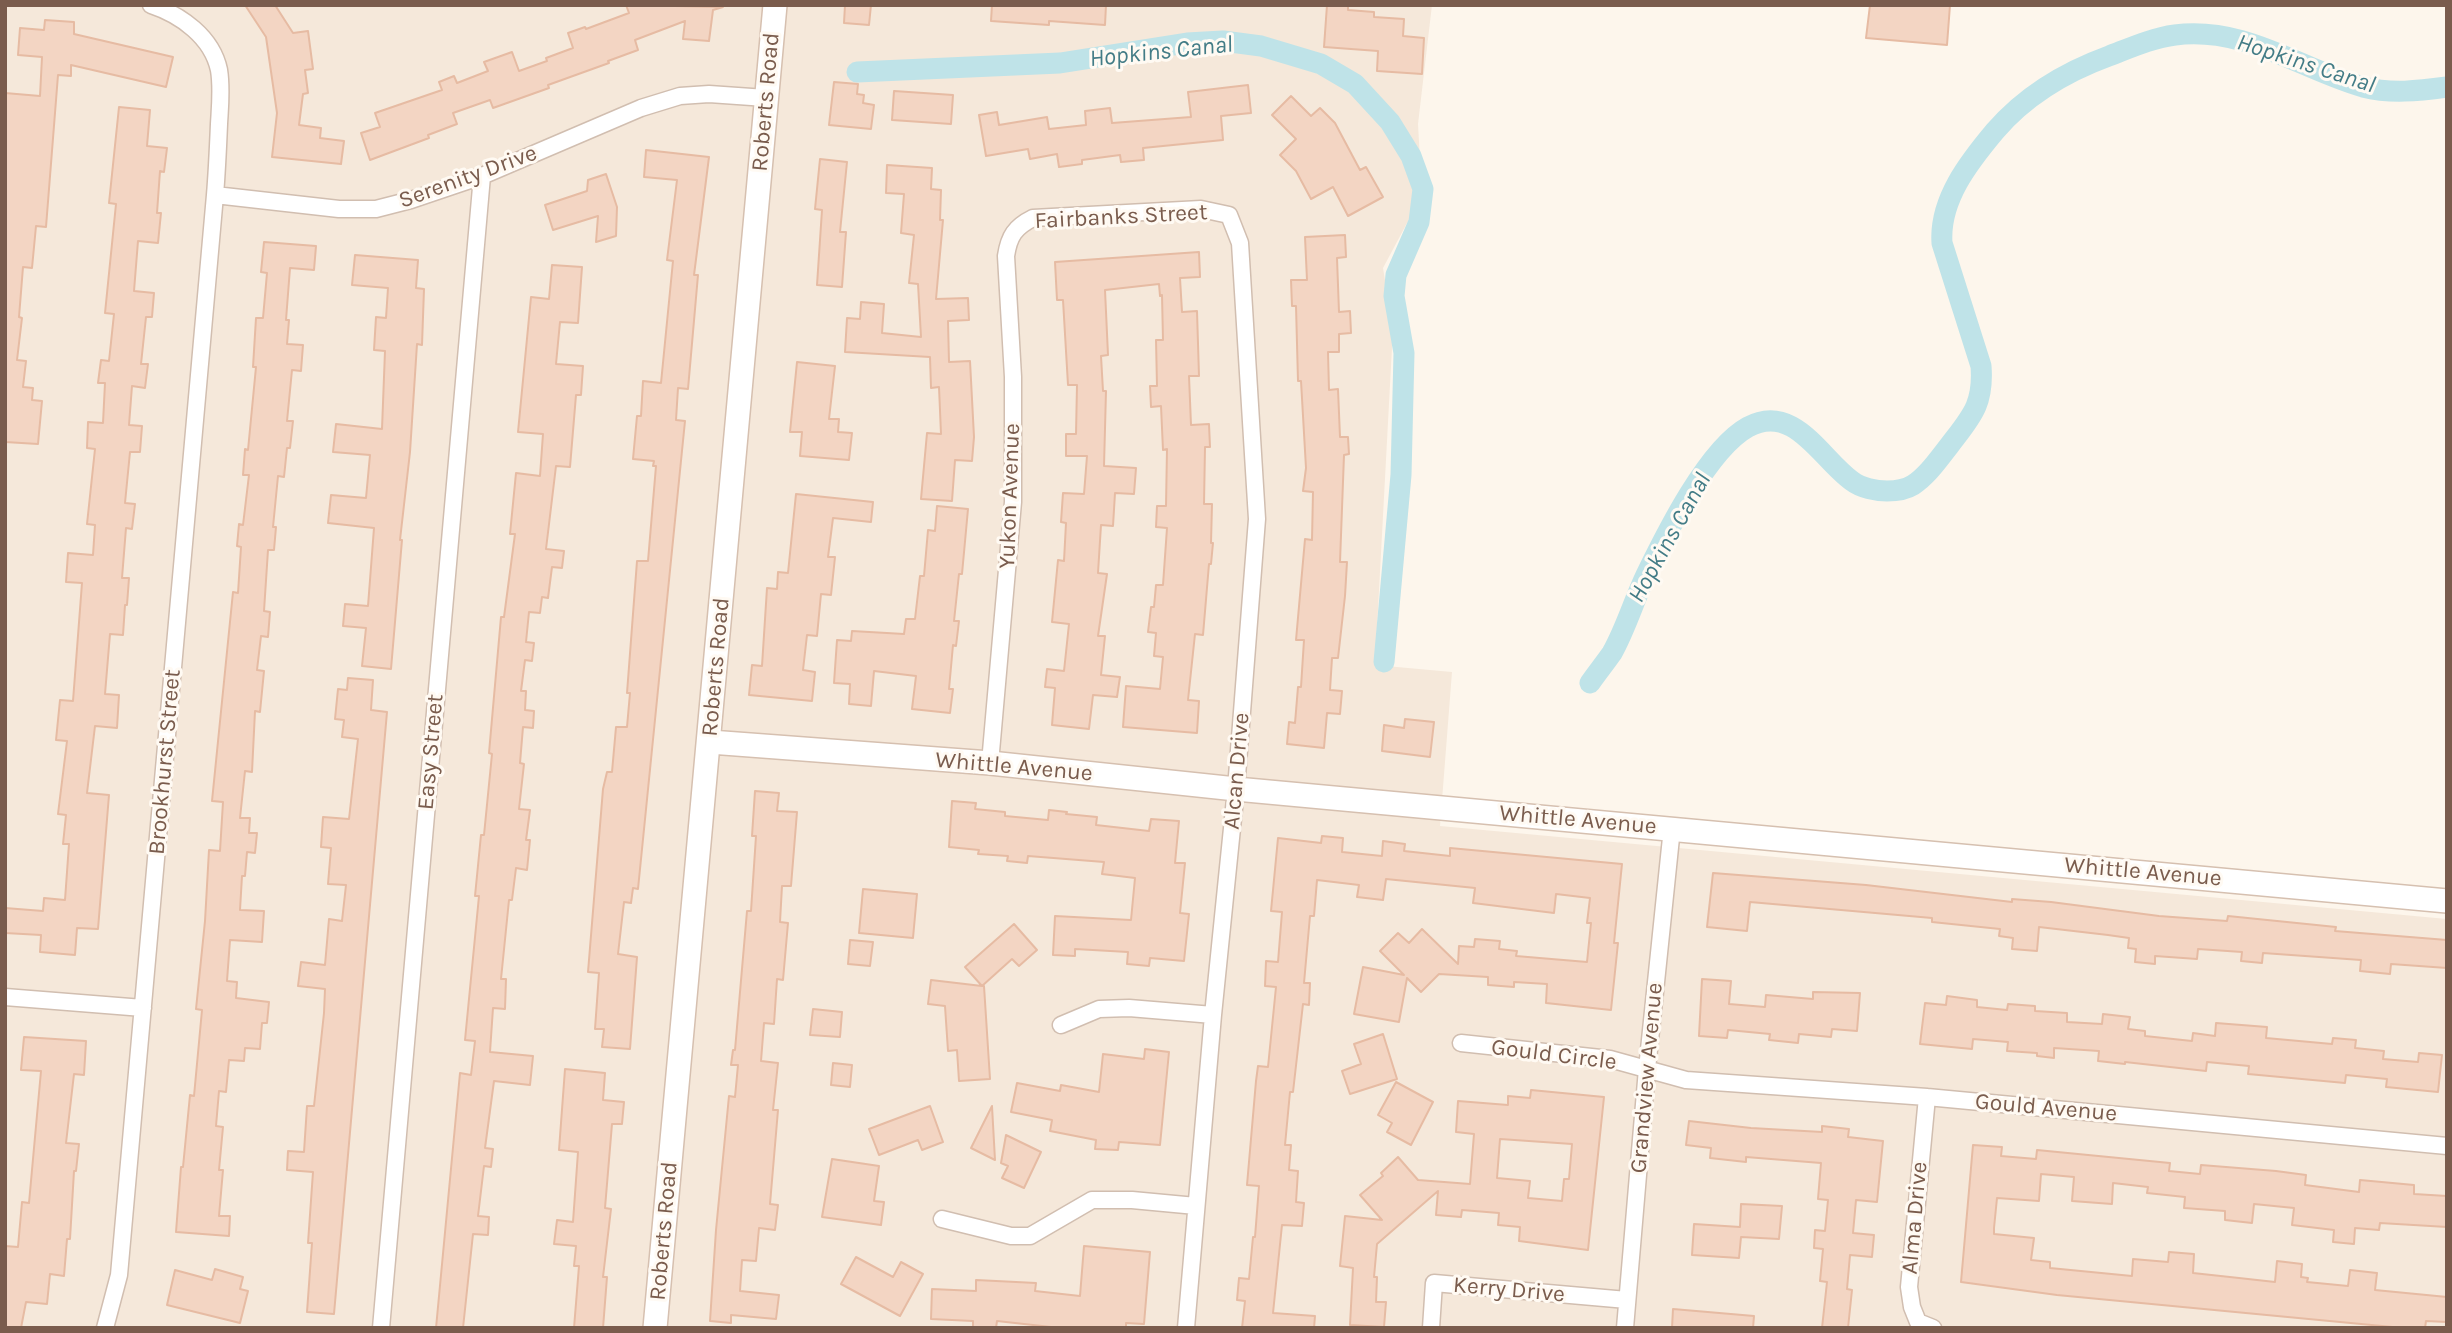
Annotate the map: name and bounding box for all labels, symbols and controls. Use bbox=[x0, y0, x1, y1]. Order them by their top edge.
water label: Hopkins Canal bbox=[2233, 28, 2379, 100]
water label: Hopkins Canal bbox=[1088, 30, 1234, 74]
street label: Roberts Road bbox=[746, 31, 786, 173]
street label: Serenity Drive bbox=[395, 139, 541, 215]
street label: Fairbanks Street bbox=[1034, 199, 1208, 235]
street label: Yukon Avenue bbox=[994, 423, 1026, 569]
water label: Hopkins Canal bbox=[1623, 468, 1717, 608]
street label: Roberts Road bbox=[696, 596, 736, 738]
street label: Brookhurst Street bbox=[143, 668, 187, 856]
street label: Easy Street bbox=[412, 693, 450, 811]
street label: Alcan Drive bbox=[1218, 711, 1256, 831]
street label: Whittle Avenue bbox=[934, 746, 1094, 788]
street label: Whittle Avenue bbox=[1498, 799, 1658, 841]
street label: Whittle Avenue bbox=[2063, 851, 2223, 893]
street label: Grandview Avenue bbox=[1625, 981, 1669, 1175]
street label: Gould Circle bbox=[1490, 1034, 1618, 1076]
street label: Gould Avenue bbox=[1974, 1088, 2118, 1128]
street label: Roberts Road bbox=[644, 1160, 684, 1302]
street label: Alma Drive bbox=[1896, 1161, 1934, 1275]
street label: Kerry Drive bbox=[1452, 1271, 1566, 1309]

